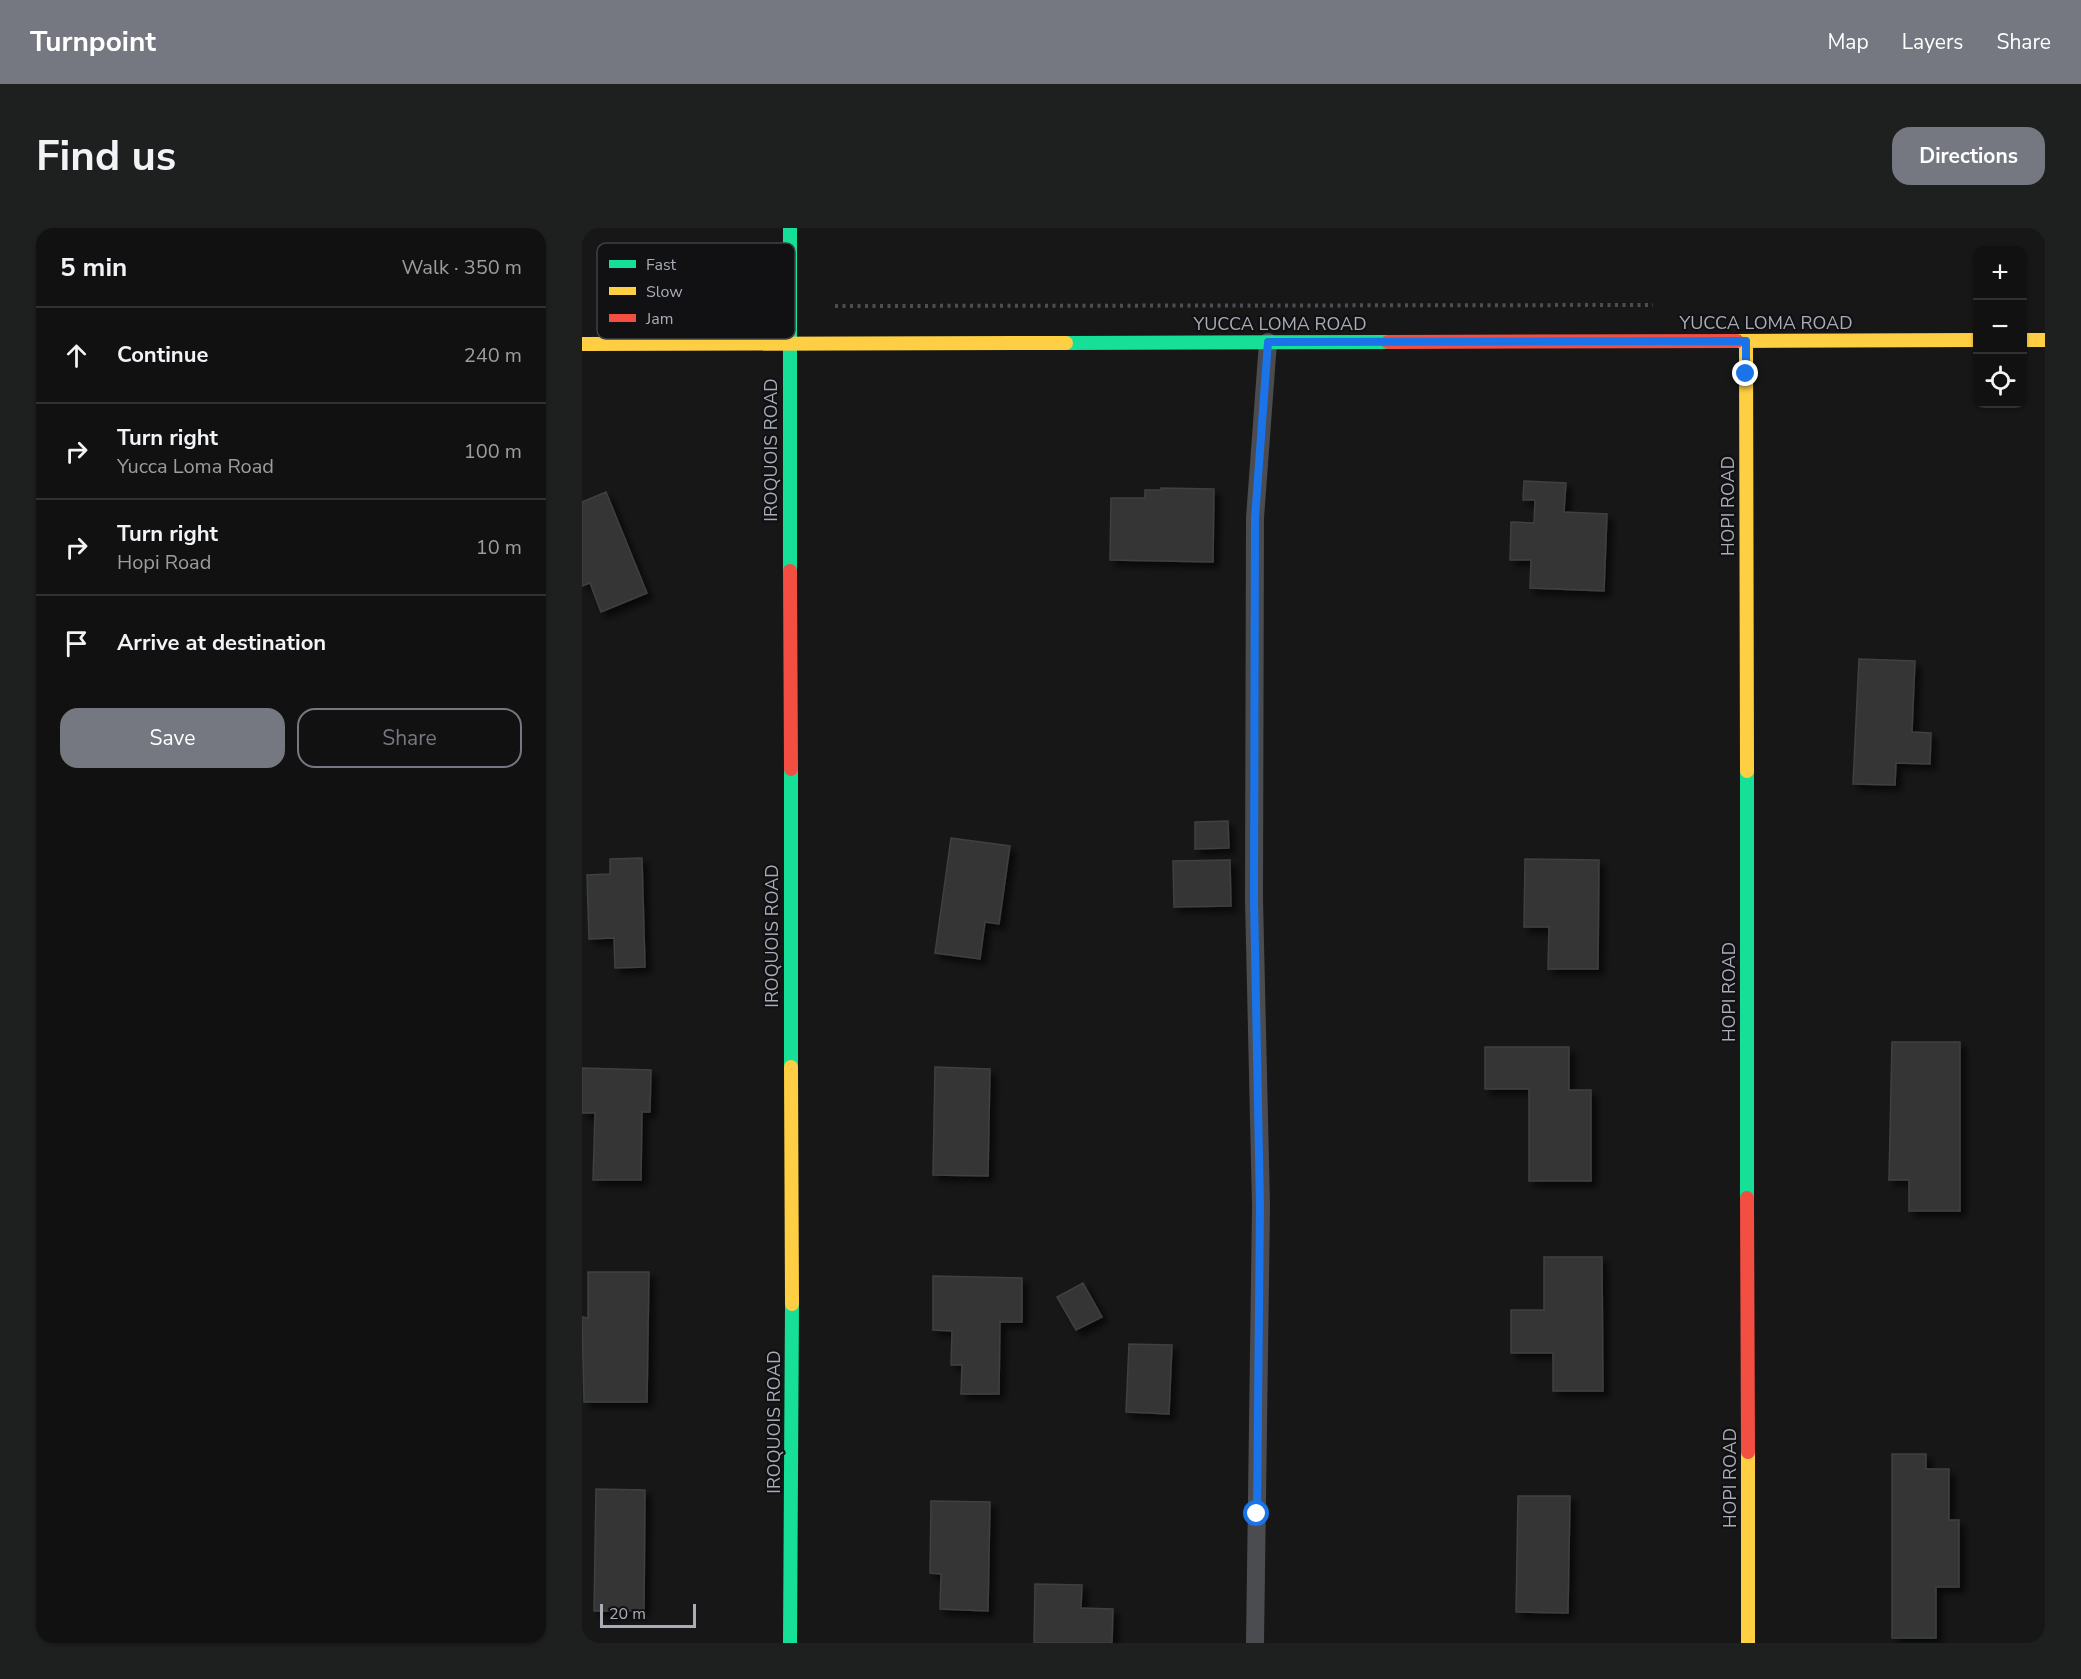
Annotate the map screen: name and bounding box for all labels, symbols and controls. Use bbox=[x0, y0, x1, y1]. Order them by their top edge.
text: Turnpoint bbox=[30, 23, 156, 61]
text: Map bbox=[1827, 28, 1869, 56]
text: Layers bbox=[1902, 28, 1963, 56]
text: Share bbox=[1996, 28, 2051, 56]
button: Directions bbox=[1892, 127, 2045, 185]
text: Find us bbox=[36, 128, 176, 185]
legend bbox=[597, 243, 795, 339]
map controls bbox=[1973, 246, 2027, 408]
button: + bbox=[1973, 246, 2027, 300]
text: 5 min bbox=[60, 250, 127, 285]
text: Walk · 350 m bbox=[402, 254, 522, 281]
text: Fast bbox=[646, 254, 677, 276]
text: Slow bbox=[646, 281, 683, 303]
button: − bbox=[1973, 300, 2027, 354]
text: Jam bbox=[645, 308, 673, 330]
street label: YUCCA LOMA ROAD bbox=[1678, 311, 1853, 335]
street label: YUCCA LOMA ROAD bbox=[1192, 312, 1367, 336]
icon: ahead bbox=[60, 339, 93, 372]
text: Continue bbox=[117, 340, 208, 370]
text: 240 m bbox=[464, 342, 522, 369]
button: locate bbox=[1973, 354, 2027, 408]
route end bbox=[1732, 360, 1758, 386]
street label: IROQUOIS ROAD bbox=[759, 378, 783, 522]
text: Turn right bbox=[117, 423, 218, 453]
icon: right bbox=[60, 435, 93, 468]
text: 100 m bbox=[464, 438, 522, 465]
text: Yucca Loma Road bbox=[117, 453, 274, 480]
street label: HOPI ROAD bbox=[1716, 456, 1740, 556]
text: Turn right bbox=[117, 519, 218, 549]
icon: right bbox=[60, 531, 93, 564]
text: 10 m bbox=[476, 534, 522, 561]
text: Hopi Road bbox=[117, 549, 211, 576]
icon: arrive bbox=[60, 627, 93, 660]
text: Arrive at destination bbox=[117, 628, 326, 658]
button: Save bbox=[60, 708, 285, 768]
button: Share bbox=[297, 708, 522, 768]
street label: IROQUOIS ROAD bbox=[760, 864, 784, 1008]
street label: HOPI ROAD bbox=[1717, 942, 1741, 1042]
street label: IROQUOIS ROAD bbox=[762, 1350, 786, 1494]
street label: HOPI ROAD bbox=[1718, 1428, 1742, 1528]
route start bbox=[1243, 1500, 1269, 1526]
scale bar bbox=[600, 1601, 696, 1628]
text: 20 m bbox=[609, 1603, 646, 1625]

